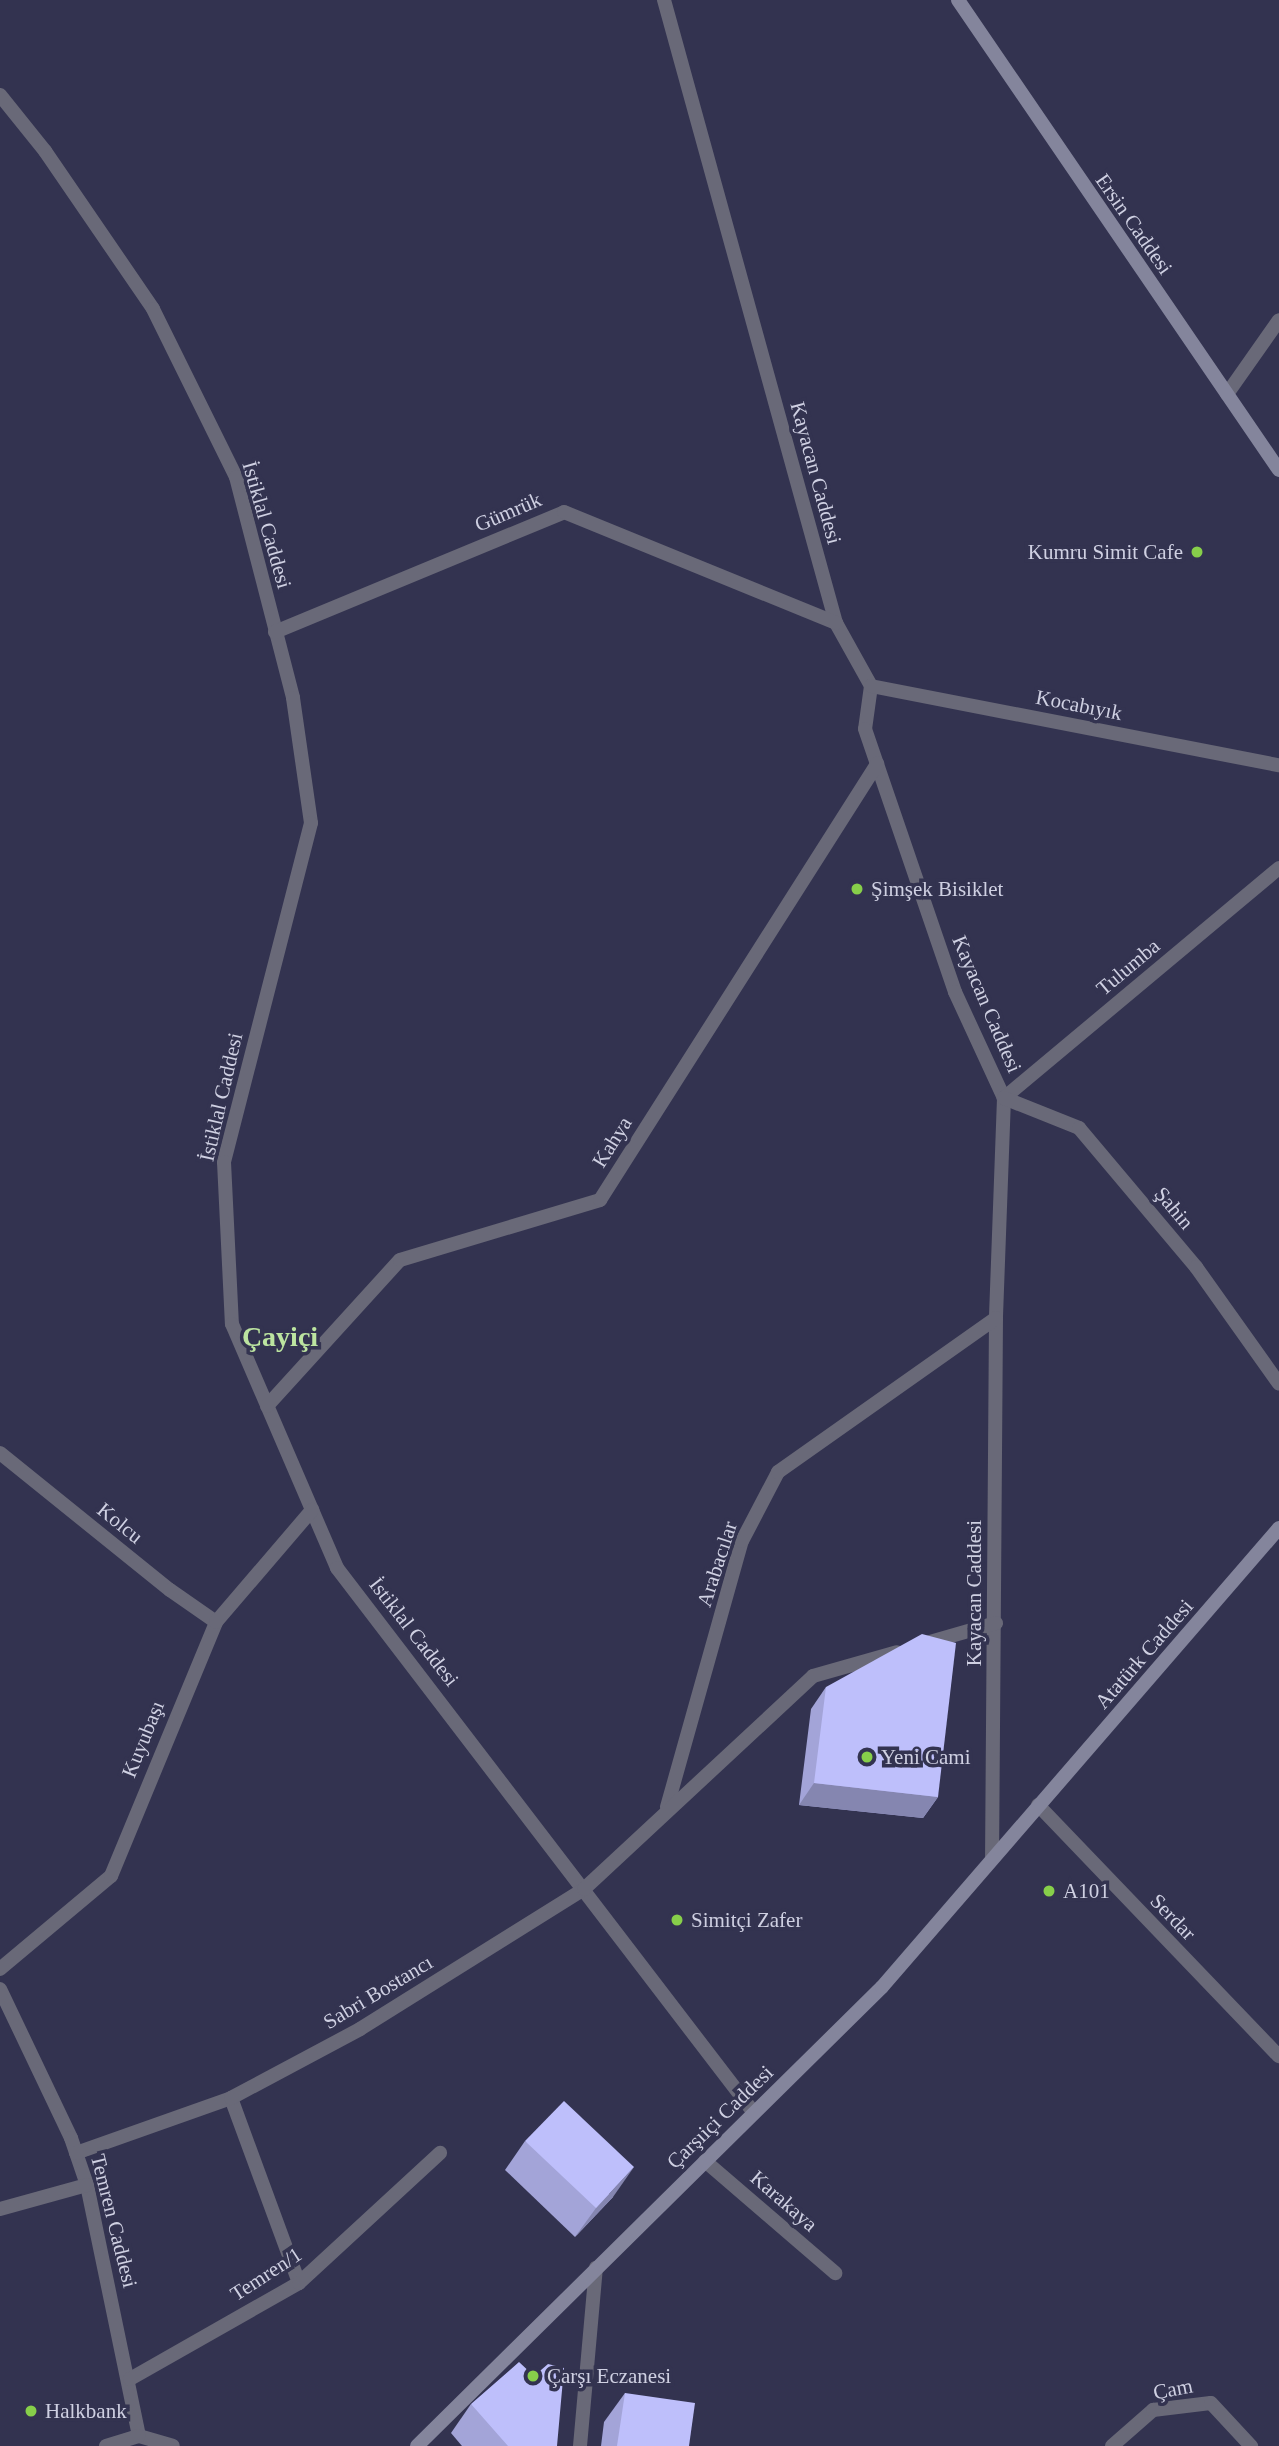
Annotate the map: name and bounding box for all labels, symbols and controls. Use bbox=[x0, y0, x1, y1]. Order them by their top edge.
street label: Ersin Caddesi bbox=[1090, 169, 1178, 279]
street label: Kayacan Caddesi bbox=[785, 399, 847, 547]
street label: İstiklal Caddesi bbox=[237, 458, 297, 592]
street label: Gümrük bbox=[471, 487, 545, 537]
place label: Kumru Simit Cafe bbox=[1028, 539, 1183, 565]
marker: Kumru Simit Cafe bbox=[1189, 544, 1205, 560]
street label: Kocabıyık bbox=[1034, 684, 1124, 726]
place label: Şimşek Bisiklet bbox=[871, 876, 1003, 902]
marker: Şimşek Bisiklet bbox=[849, 881, 865, 897]
street label: Kayacan Caddesi bbox=[947, 932, 1027, 1076]
street label: Tulumba bbox=[1091, 933, 1165, 1001]
street label: İstiklal Caddesi bbox=[194, 1030, 248, 1164]
street label: Kahya bbox=[587, 1112, 637, 1172]
street label: Şahin bbox=[1149, 1182, 1199, 1234]
district label: Çayiçi bbox=[242, 1320, 318, 1354]
street label: Kolcu bbox=[92, 1497, 148, 1549]
street label: Arabacılar bbox=[691, 1518, 743, 1610]
street label: Kayacan Caddesi bbox=[961, 1520, 987, 1666]
street label: İstiklal Caddesi bbox=[364, 1573, 464, 1691]
street label: Atatürk Caddesi bbox=[1090, 1594, 1198, 1714]
street label: Kuyubaşı bbox=[116, 1697, 170, 1781]
place label: Yeni Cami bbox=[881, 1744, 970, 1770]
marker: Yeni Cami bbox=[859, 1749, 875, 1765]
place label: A101 bbox=[1063, 1878, 1110, 1904]
marker: A101 bbox=[1041, 1883, 1057, 1899]
street label: Serdar bbox=[1145, 1889, 1201, 1945]
place label: Simitçi Zafer bbox=[691, 1907, 802, 1933]
marker: Simitçi Zafer bbox=[669, 1912, 685, 1928]
street label: Sabri Bostancı bbox=[319, 1950, 437, 2034]
street label: Çarşıiçi Caddesi bbox=[662, 2060, 778, 2174]
street label: Temren Caddesi bbox=[85, 2152, 143, 2290]
street label: Karakaya bbox=[745, 2165, 823, 2237]
street label: Temren/1 bbox=[226, 2242, 306, 2306]
place label: Çarşı Eczanesi bbox=[547, 2363, 671, 2389]
marker: Çarşı Eczanesi bbox=[525, 2368, 541, 2384]
street label: Çam bbox=[1151, 2373, 1195, 2405]
place label: Halkbank bbox=[45, 2398, 127, 2424]
marker: Halkbank bbox=[23, 2403, 39, 2419]

